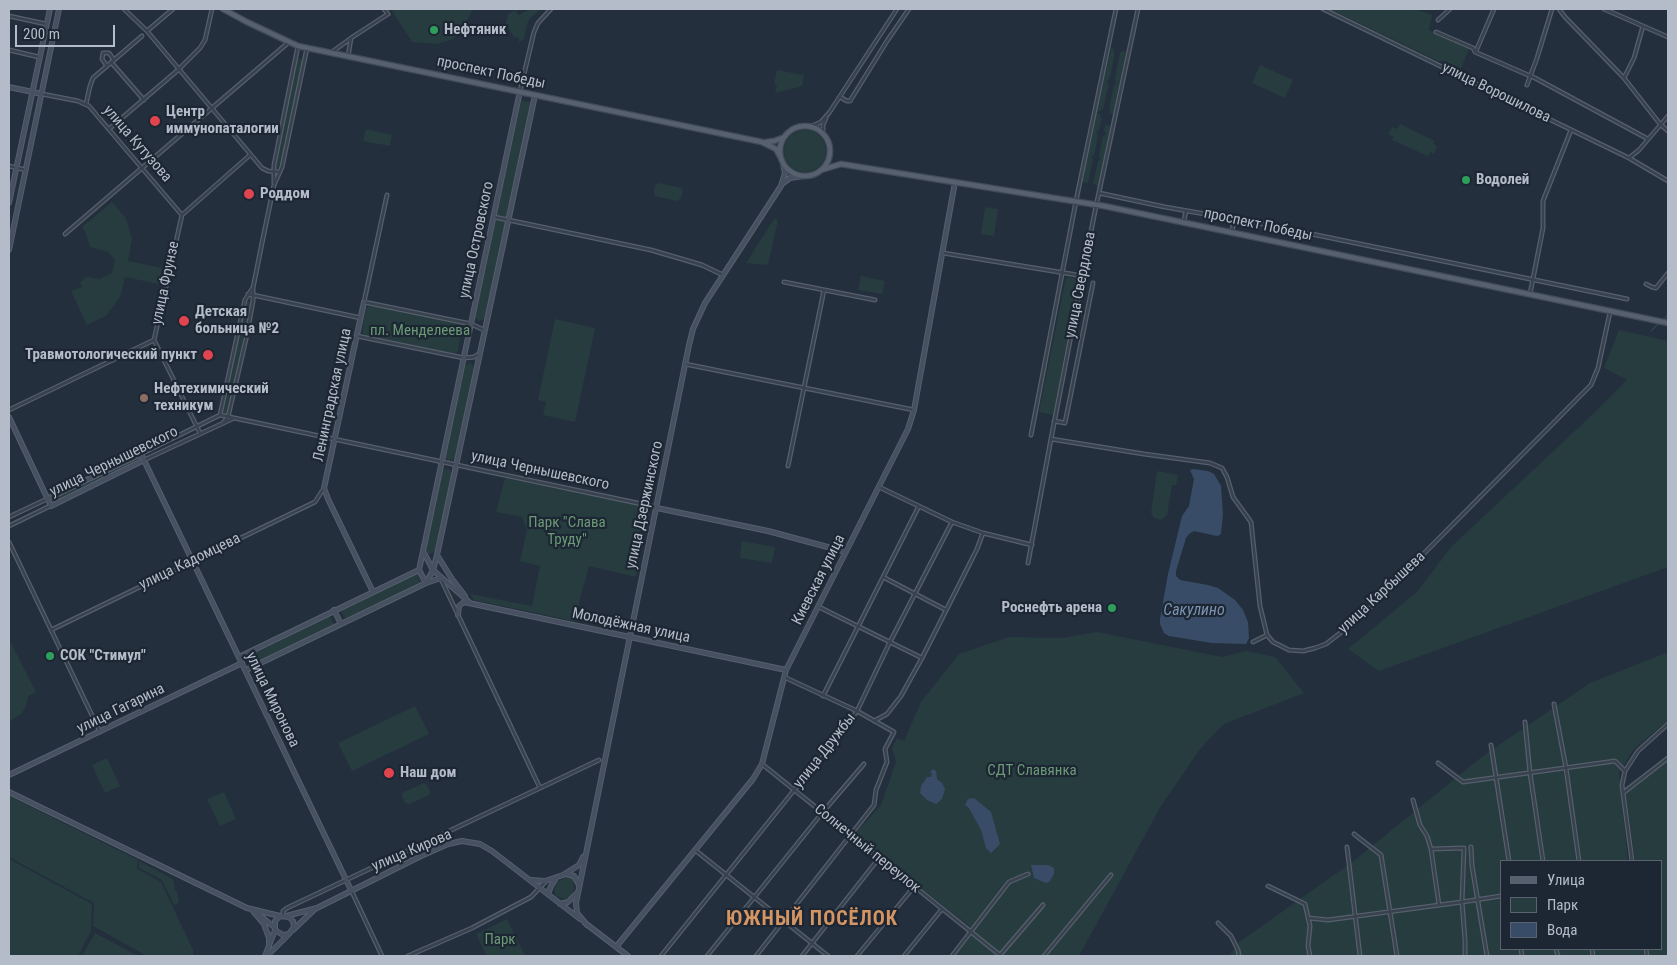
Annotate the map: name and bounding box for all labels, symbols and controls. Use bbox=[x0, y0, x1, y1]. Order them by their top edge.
scale bar bbox=[18, 15, 118, 47]
place label: Нефтяник bbox=[444, 21, 506, 39]
marker: Нефтяник bbox=[428, 24, 440, 36]
text: 200 m bbox=[23, 25, 60, 43]
street label: проспект Победы bbox=[435, 53, 547, 93]
street label: улица Ворошилова bbox=[1439, 59, 1553, 127]
street label: улица Кутузова bbox=[99, 102, 175, 186]
place label: Центр иммунопаталогии bbox=[166, 103, 279, 138]
marker: Центр иммунопаталогии bbox=[148, 114, 162, 128]
place label: Водолей bbox=[1476, 171, 1529, 189]
marker: Водолей bbox=[1460, 174, 1472, 186]
street label: улица Островского bbox=[456, 180, 498, 300]
place label: Роддом bbox=[260, 185, 310, 203]
marker: Роддом bbox=[242, 187, 256, 201]
street label: проспект Победы bbox=[1202, 205, 1314, 245]
street label: улица Свердлова bbox=[1062, 230, 1100, 340]
street label: улица Фрунзе bbox=[148, 240, 184, 326]
place label: Детская больница №2 bbox=[195, 303, 279, 338]
marker: Детская больница №2 bbox=[177, 314, 191, 328]
park label: пл. Менделеева bbox=[370, 322, 470, 340]
street label: Ленинградская улица bbox=[310, 327, 356, 463]
place label: Травмотологический пункт bbox=[25, 346, 197, 364]
marker: Травмотологический пункт bbox=[201, 348, 215, 362]
place label: Нефтехимический техникум bbox=[154, 380, 269, 415]
marker: Нефтехимический техникум bbox=[138, 392, 150, 404]
street label: улица Чернышевского bbox=[47, 423, 181, 501]
street label: улица Дзержинского bbox=[623, 439, 667, 571]
street label: улица Чернышевского bbox=[469, 448, 611, 494]
park label: Парк "Слава Труду" bbox=[528, 514, 606, 549]
street label: улица Кадомцева bbox=[137, 530, 243, 594]
street label: Киевская улица bbox=[789, 532, 849, 628]
street label: улица Карбышева bbox=[1335, 548, 1429, 638]
place label: Роснефть арена bbox=[1001, 599, 1102, 617]
water label: Сакулино bbox=[1163, 601, 1225, 621]
marker: Роснефть арена bbox=[1106, 602, 1118, 614]
street label: Молодёжная улица bbox=[570, 605, 692, 647]
place label: СОК "Стимул" bbox=[60, 647, 146, 665]
marker: СОК "Стимул" bbox=[44, 650, 56, 662]
street label: улица Миронова bbox=[241, 650, 303, 750]
street label: улица Гагарина bbox=[74, 680, 168, 738]
street label: улица Дружбы bbox=[790, 710, 860, 792]
park label: СДТ Славянка bbox=[987, 762, 1077, 780]
place label: Наш дом bbox=[400, 764, 456, 782]
marker: Наш дом bbox=[382, 766, 396, 780]
street label: Солнечный переулок bbox=[810, 801, 924, 897]
street label: улица Кирова bbox=[369, 826, 455, 876]
legend bbox=[1500, 860, 1662, 950]
text: Улица bbox=[1547, 871, 1585, 889]
text: Парк bbox=[1547, 896, 1578, 914]
district label: ЮЖНЫЙ ПОСЁЛОК bbox=[724, 908, 900, 932]
text: Вода bbox=[1547, 921, 1577, 939]
park label: Парк bbox=[484, 931, 516, 949]

